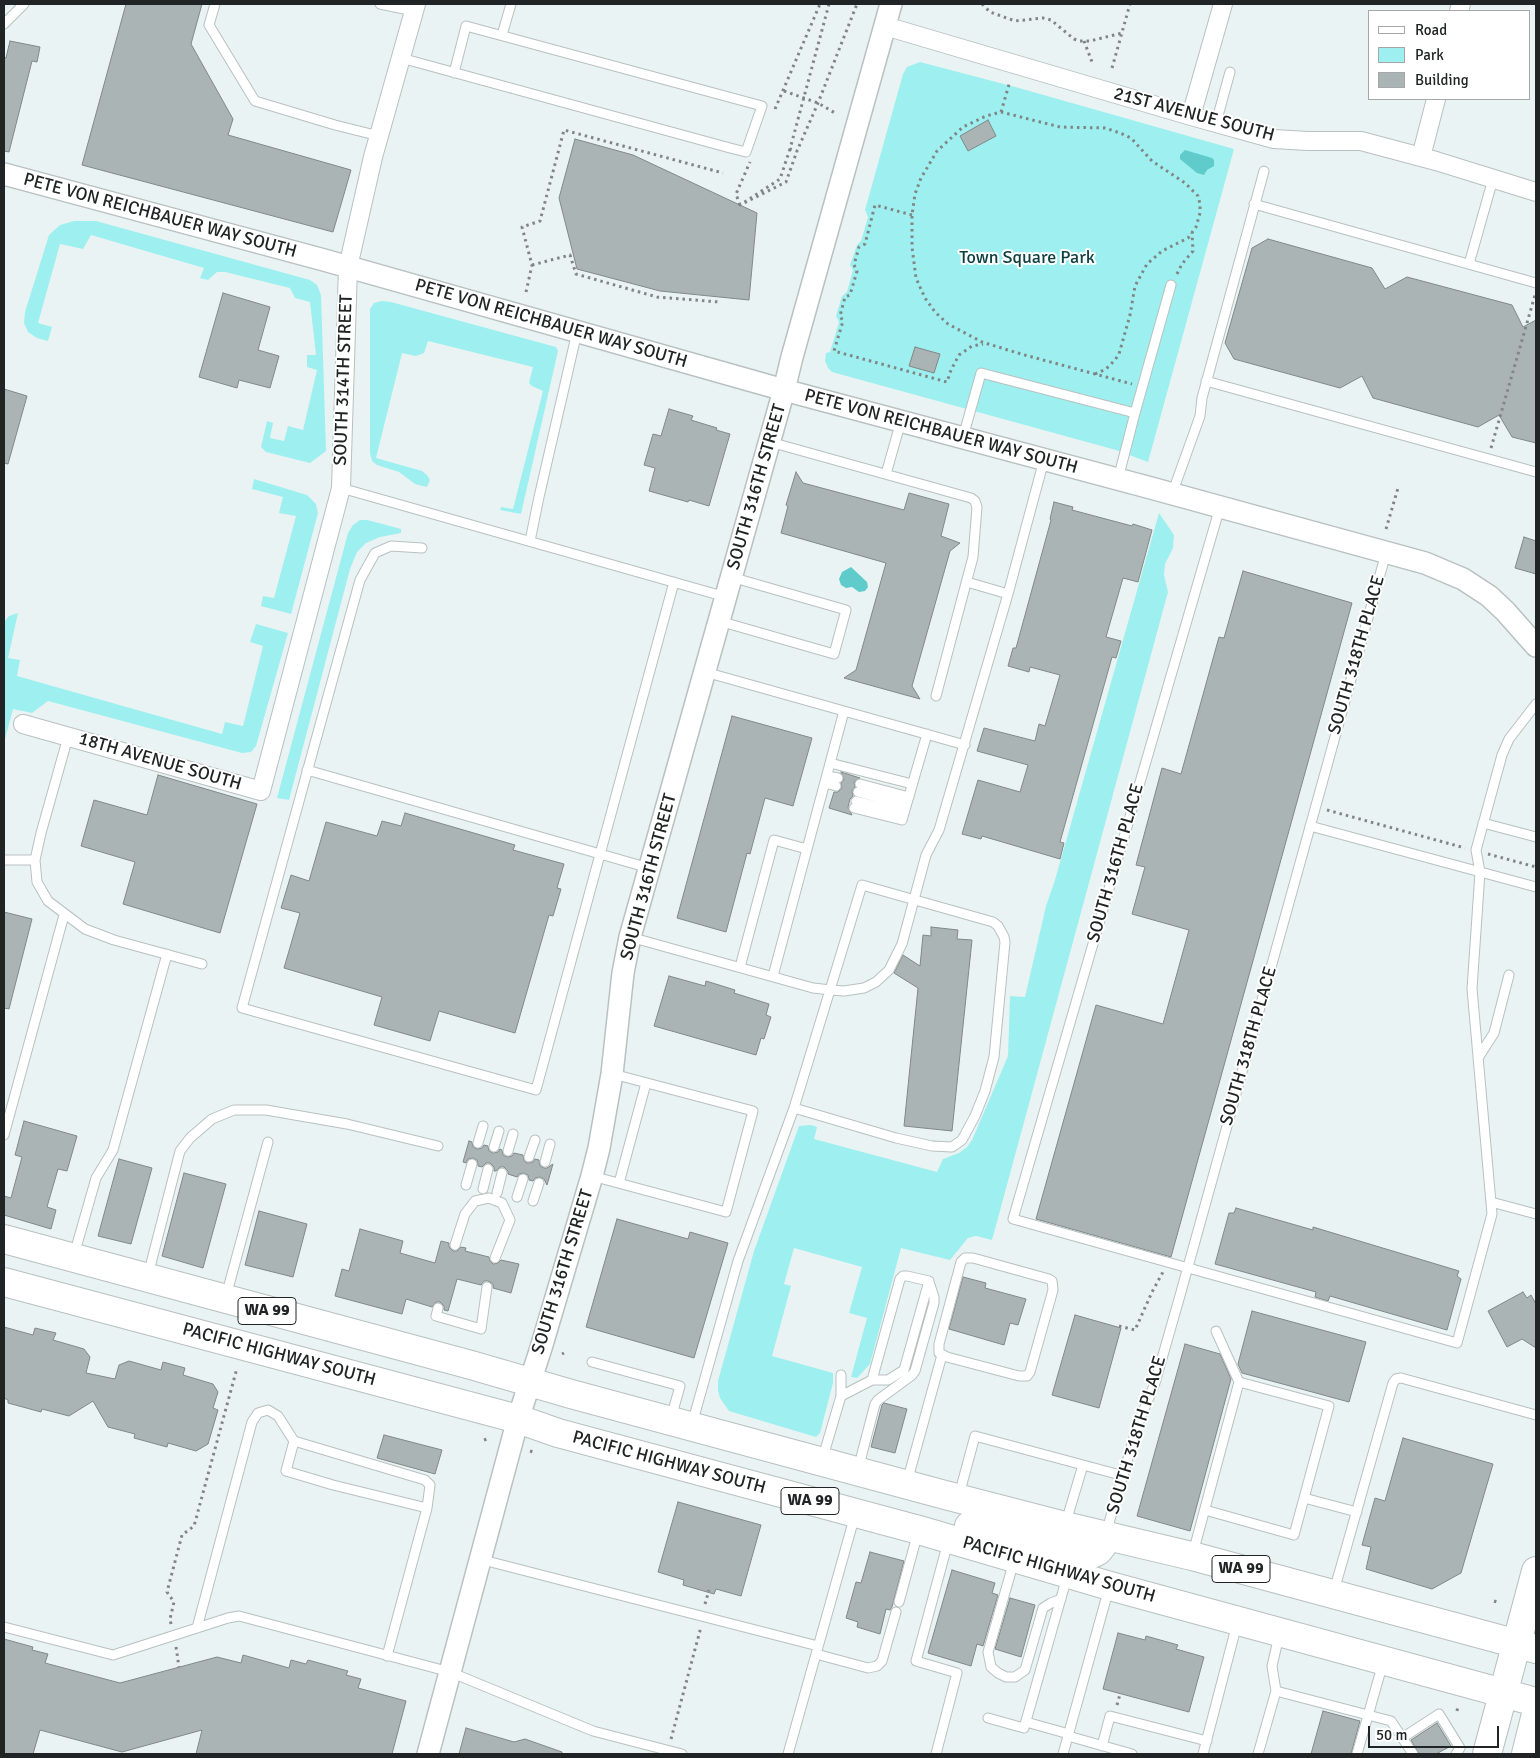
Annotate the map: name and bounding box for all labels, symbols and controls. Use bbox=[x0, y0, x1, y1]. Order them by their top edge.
legend bbox=[1368, 10, 1530, 100]
text: Road bbox=[1415, 21, 1447, 39]
text: Park bbox=[1415, 46, 1444, 64]
text: Building bbox=[1415, 71, 1469, 89]
street label: 21ST AVENUE SOUTH bbox=[1111, 83, 1277, 147]
street label: PETE VON REICHBAUER WAY SOUTH bbox=[21, 169, 299, 263]
park label: Town Square Park bbox=[959, 247, 1095, 269]
street label: PETE VON REICHBAUER WAY SOUTH bbox=[412, 275, 690, 373]
street label: SOUTH 314TH STREET bbox=[330, 294, 358, 466]
street label: PETE VON REICHBAUER WAY SOUTH bbox=[802, 385, 1080, 479]
street label: SOUTH 316TH STREET bbox=[723, 402, 791, 572]
street label: SOUTH 318TH PLACE bbox=[1324, 573, 1390, 737]
street label: 18TH AVENUE SOUTH bbox=[76, 728, 244, 796]
street label: SOUTH 316TH PLACE bbox=[1083, 781, 1149, 945]
street label: SOUTH 316TH STREET bbox=[616, 791, 682, 963]
street label: SOUTH 318TH PLACE bbox=[1216, 964, 1282, 1128]
street label: SOUTH 316TH STREET bbox=[528, 1187, 598, 1357]
road number: WA 99 bbox=[238, 1298, 296, 1324]
street label: PACIFIC HIGHWAY SOUTH bbox=[180, 1319, 378, 1391]
street label: SOUTH 318TH PLACE bbox=[1103, 1353, 1171, 1517]
street label: PACIFIC HIGHWAY SOUTH bbox=[570, 1427, 768, 1499]
road number: WA 99 bbox=[781, 1488, 839, 1514]
street label: PACIFIC HIGHWAY SOUTH bbox=[960, 1532, 1158, 1608]
road number: WA 99 bbox=[1212, 1556, 1270, 1582]
scale bar bbox=[1370, 1716, 1501, 1748]
text: 50 m bbox=[1376, 1726, 1407, 1744]

